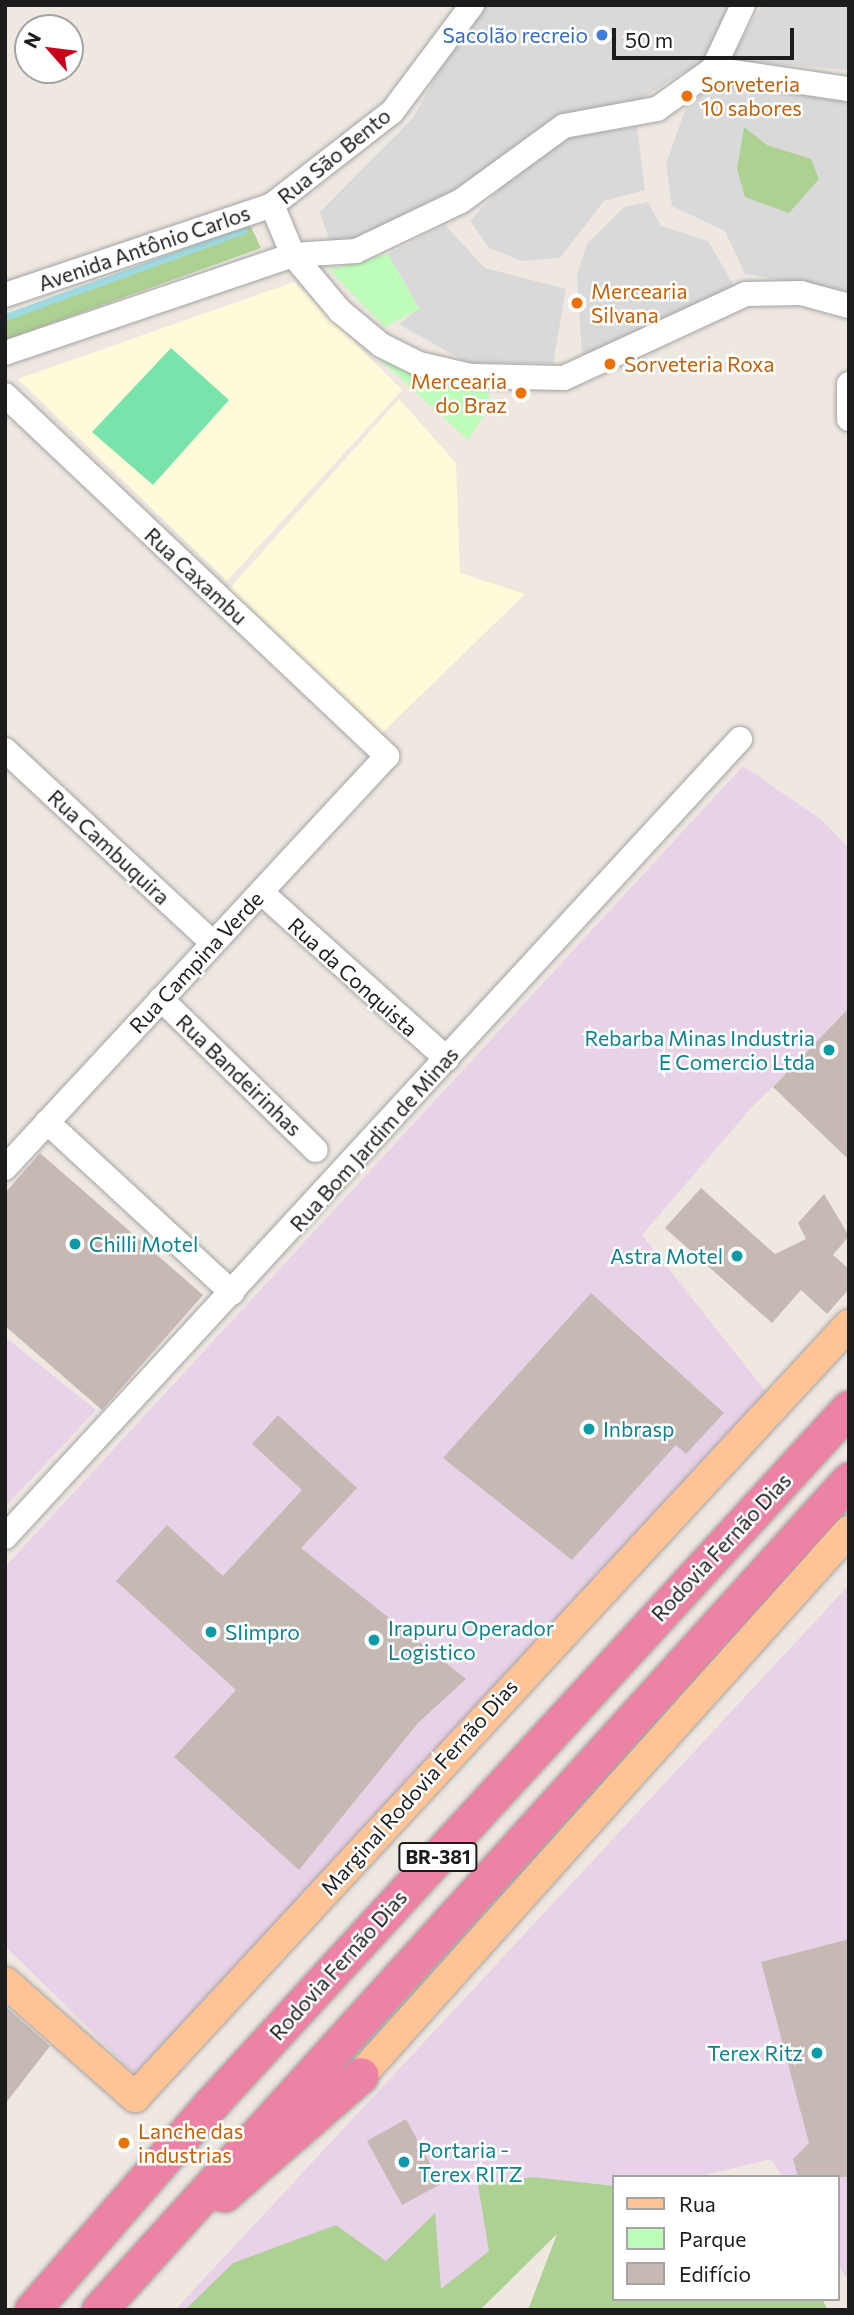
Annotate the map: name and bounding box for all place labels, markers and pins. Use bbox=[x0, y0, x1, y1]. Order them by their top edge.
place label: Sacolão recreio bbox=[442, 22, 588, 48]
marker: Sacolão recreio bbox=[594, 27, 610, 43]
place label: Sorveteria 10 sabores bbox=[701, 71, 802, 121]
marker: Sorveteria 10 sabores bbox=[679, 88, 695, 104]
place label: Mercearia Silvana bbox=[591, 278, 687, 328]
marker: Mercearia Silvana bbox=[569, 295, 585, 311]
place label: Sorveteria Roxa bbox=[624, 351, 775, 377]
marker: Sorveteria Roxa bbox=[602, 356, 618, 372]
place label: Mercearia do Braz bbox=[411, 368, 507, 418]
marker: Mercearia do Braz bbox=[513, 385, 529, 401]
place label: Rebarba Minas Industria E Comercio Ltda bbox=[585, 1025, 815, 1075]
marker: Rebarba Minas Industria E Comercio Ltda bbox=[821, 1042, 837, 1058]
place label: Chilli Motel bbox=[89, 1231, 198, 1257]
marker: Chilli Motel bbox=[67, 1236, 83, 1252]
place label: Astra Motel bbox=[610, 1243, 723, 1269]
marker: Astra Motel bbox=[729, 1248, 745, 1264]
place label: Inbrasp bbox=[603, 1416, 674, 1442]
marker: Inbrasp bbox=[581, 1421, 597, 1437]
place label: Irapuru Operador Logistico bbox=[388, 1615, 554, 1665]
place label: SIimpro bbox=[225, 1619, 300, 1645]
marker: SIimpro bbox=[203, 1624, 219, 1640]
marker: Irapuru Operador Logistico bbox=[366, 1632, 382, 1648]
place label: Terex Ritz bbox=[707, 2040, 803, 2066]
marker: Terex Ritz bbox=[809, 2045, 825, 2061]
place label: Lanche das industrias bbox=[138, 2118, 243, 2168]
marker: Lanche das industrias bbox=[116, 2135, 132, 2151]
place label: Portaria - Terex RITZ bbox=[418, 2137, 523, 2187]
marker: Portaria - Terex RITZ bbox=[396, 2154, 412, 2170]

